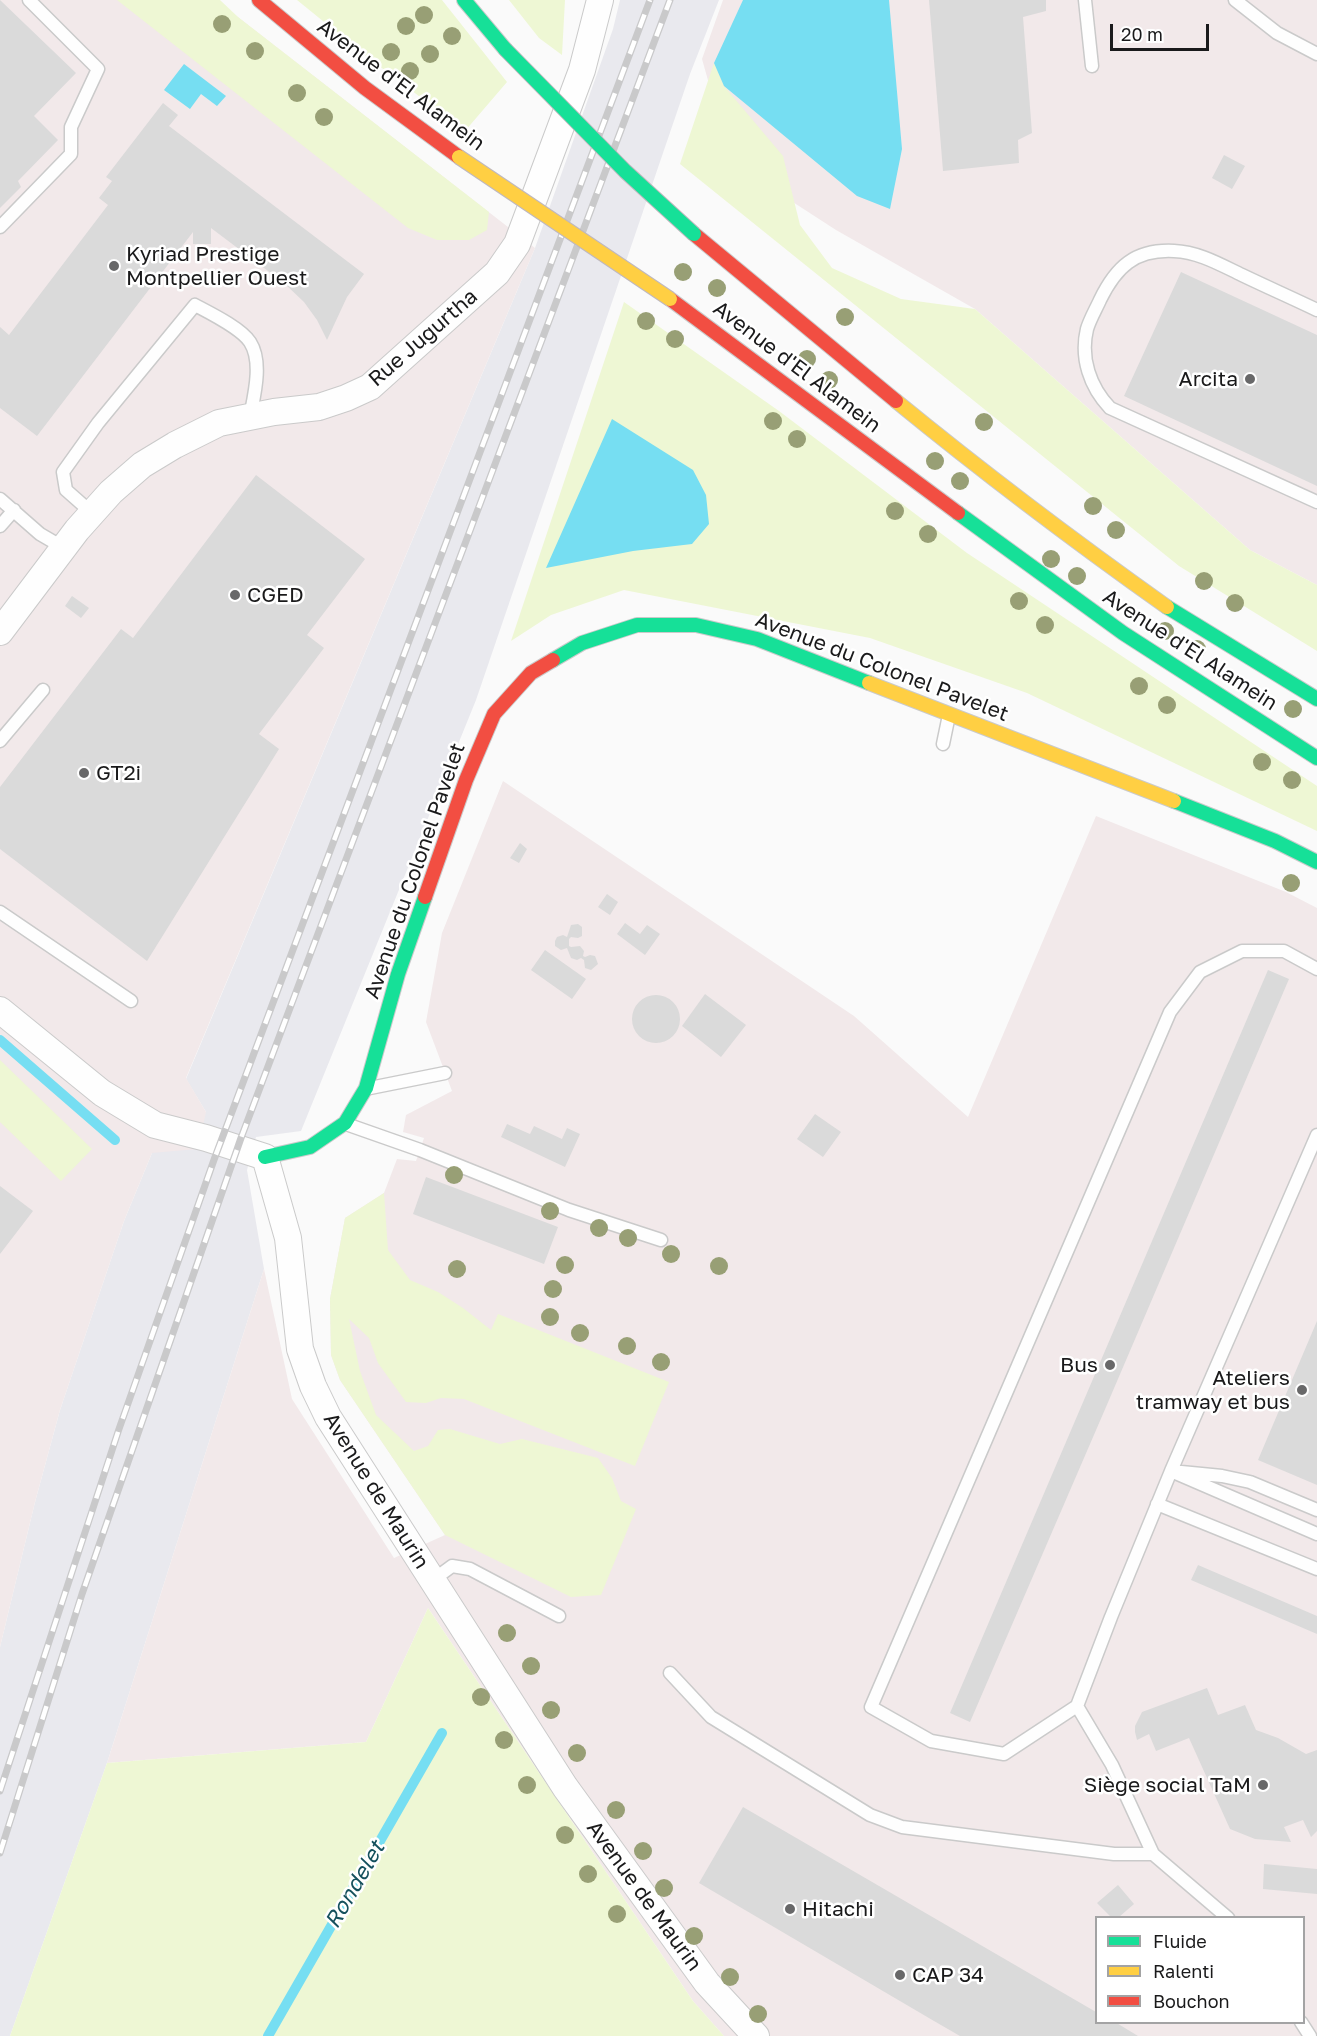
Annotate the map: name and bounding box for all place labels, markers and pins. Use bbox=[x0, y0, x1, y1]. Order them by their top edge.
place label: Kyriad Prestige Montpellier Ouest bbox=[126, 241, 308, 291]
marker: Kyriad Prestige Montpellier Ouest bbox=[107, 259, 121, 273]
place label: Arcita bbox=[1179, 366, 1238, 392]
marker: Arcita bbox=[1243, 372, 1257, 386]
place label: CGED bbox=[247, 582, 304, 608]
marker: CGED bbox=[228, 588, 242, 602]
place label: GT2i bbox=[96, 760, 141, 786]
marker: GT2i bbox=[77, 766, 91, 780]
place label: Bus bbox=[1060, 1352, 1098, 1378]
marker: Bus bbox=[1103, 1358, 1117, 1372]
place label: Ateliers tramway et bus bbox=[1136, 1365, 1290, 1415]
marker: Ateliers tramway et bus bbox=[1295, 1383, 1309, 1397]
place label: Siège social TaM bbox=[1084, 1772, 1251, 1798]
marker: Siège social TaM bbox=[1256, 1778, 1270, 1792]
place label: Hitachi bbox=[802, 1896, 874, 1922]
marker: Hitachi bbox=[783, 1902, 797, 1916]
place label: CAP 34 bbox=[912, 1962, 984, 1988]
marker: CAP 34 bbox=[893, 1968, 907, 1982]

